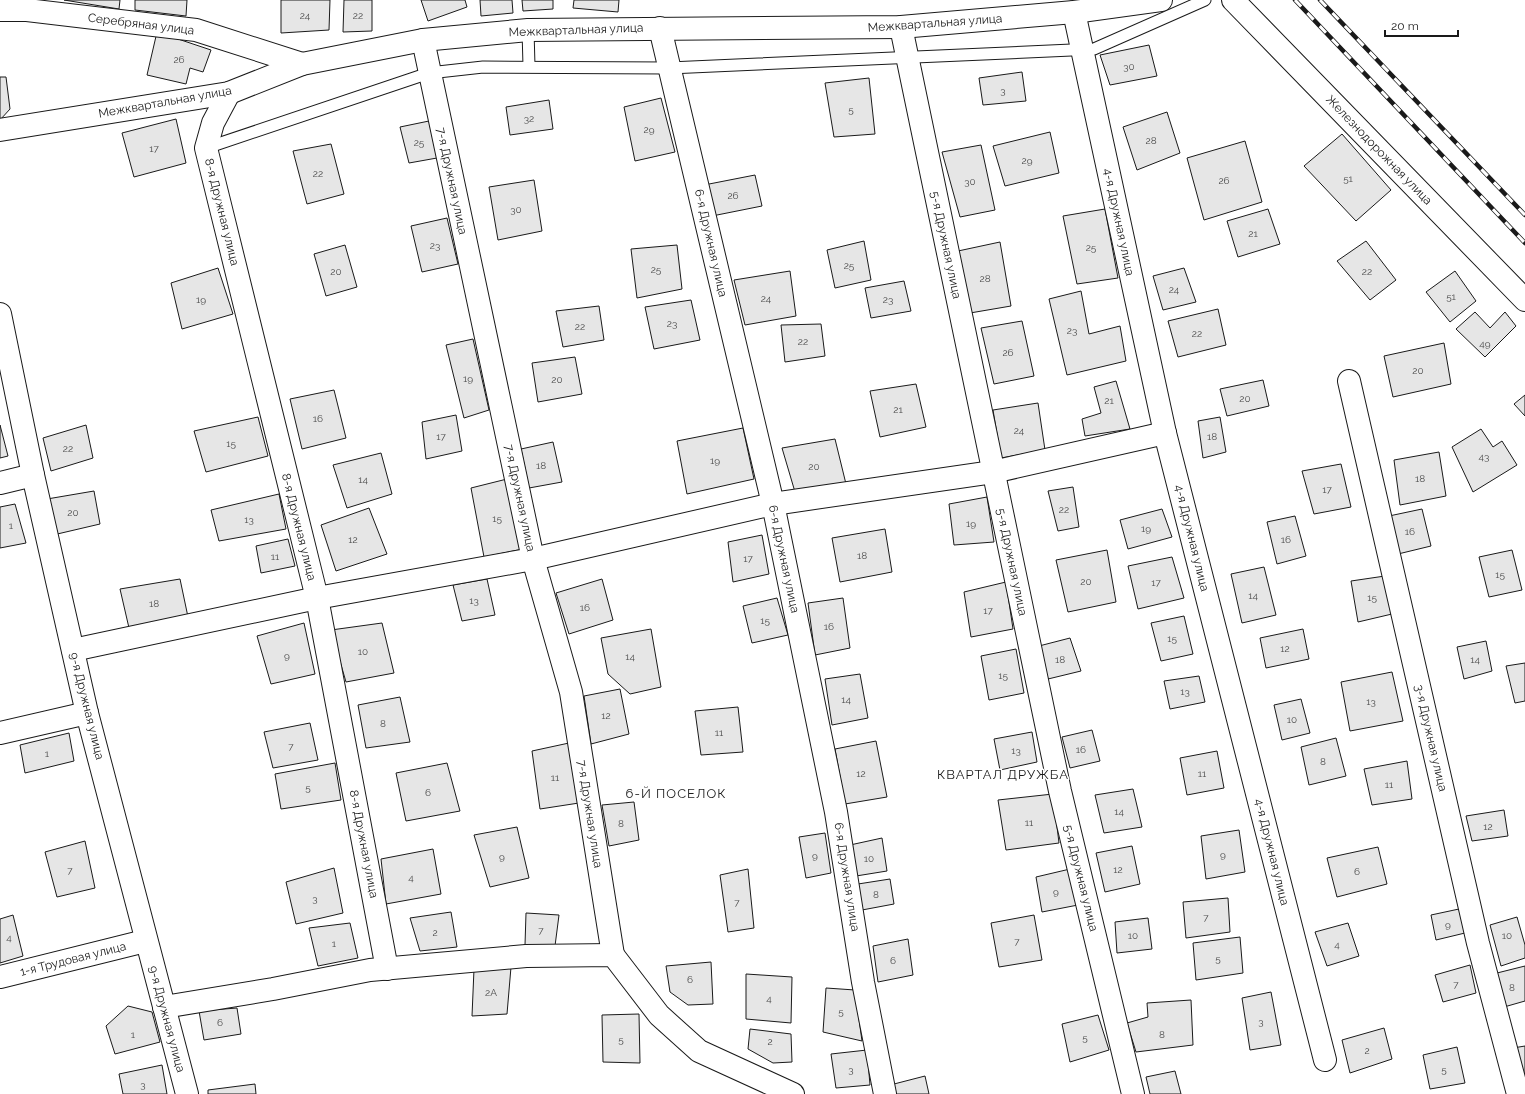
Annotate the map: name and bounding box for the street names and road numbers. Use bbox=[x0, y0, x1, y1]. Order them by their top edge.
street label: Серебряная улица bbox=[87, 11, 195, 37]
street label: Межквартальная улица bbox=[867, 11, 1003, 35]
street label: Межквартальная улица bbox=[508, 21, 644, 39]
street label: Межквартальная улица bbox=[97, 83, 233, 121]
street label: Железнодорожная улица bbox=[1323, 92, 1435, 208]
street label: 7-я Дружная улица bbox=[434, 126, 470, 236]
street label: 8-я Дружная улица bbox=[202, 157, 242, 267]
street label: 4-я Дружная улица bbox=[1101, 167, 1137, 277]
street label: 6-я Дружная улица bbox=[692, 188, 730, 298]
street label: 5-я Дружная улица bbox=[928, 190, 964, 300]
street label: 7-я Дружная улица bbox=[502, 443, 538, 553]
street label: 8-я Дружная улица bbox=[279, 472, 319, 582]
street label: 4-я Дружная улица bbox=[1172, 483, 1212, 593]
street label: 6-я Дружная улица bbox=[766, 504, 802, 614]
street label: 5-я Дружная улица bbox=[994, 507, 1030, 617]
street label: 9-я Дружная улица bbox=[67, 651, 107, 761]
street label: 3-я Дружная улица bbox=[1412, 683, 1450, 793]
street label: 7-я Дружная улица bbox=[575, 759, 605, 869]
street label: 8-я Дружная улица bbox=[347, 789, 381, 899]
street label: 4-я Дружная улица bbox=[1252, 797, 1292, 907]
street label: 6-я Дружная улица bbox=[831, 821, 863, 933]
street label: 5-я Дружная улица bbox=[1061, 823, 1101, 933]
street label: 1-я Трудовая улица bbox=[18, 939, 128, 979]
street label: 9-я Дружная улица bbox=[146, 964, 188, 1074]

